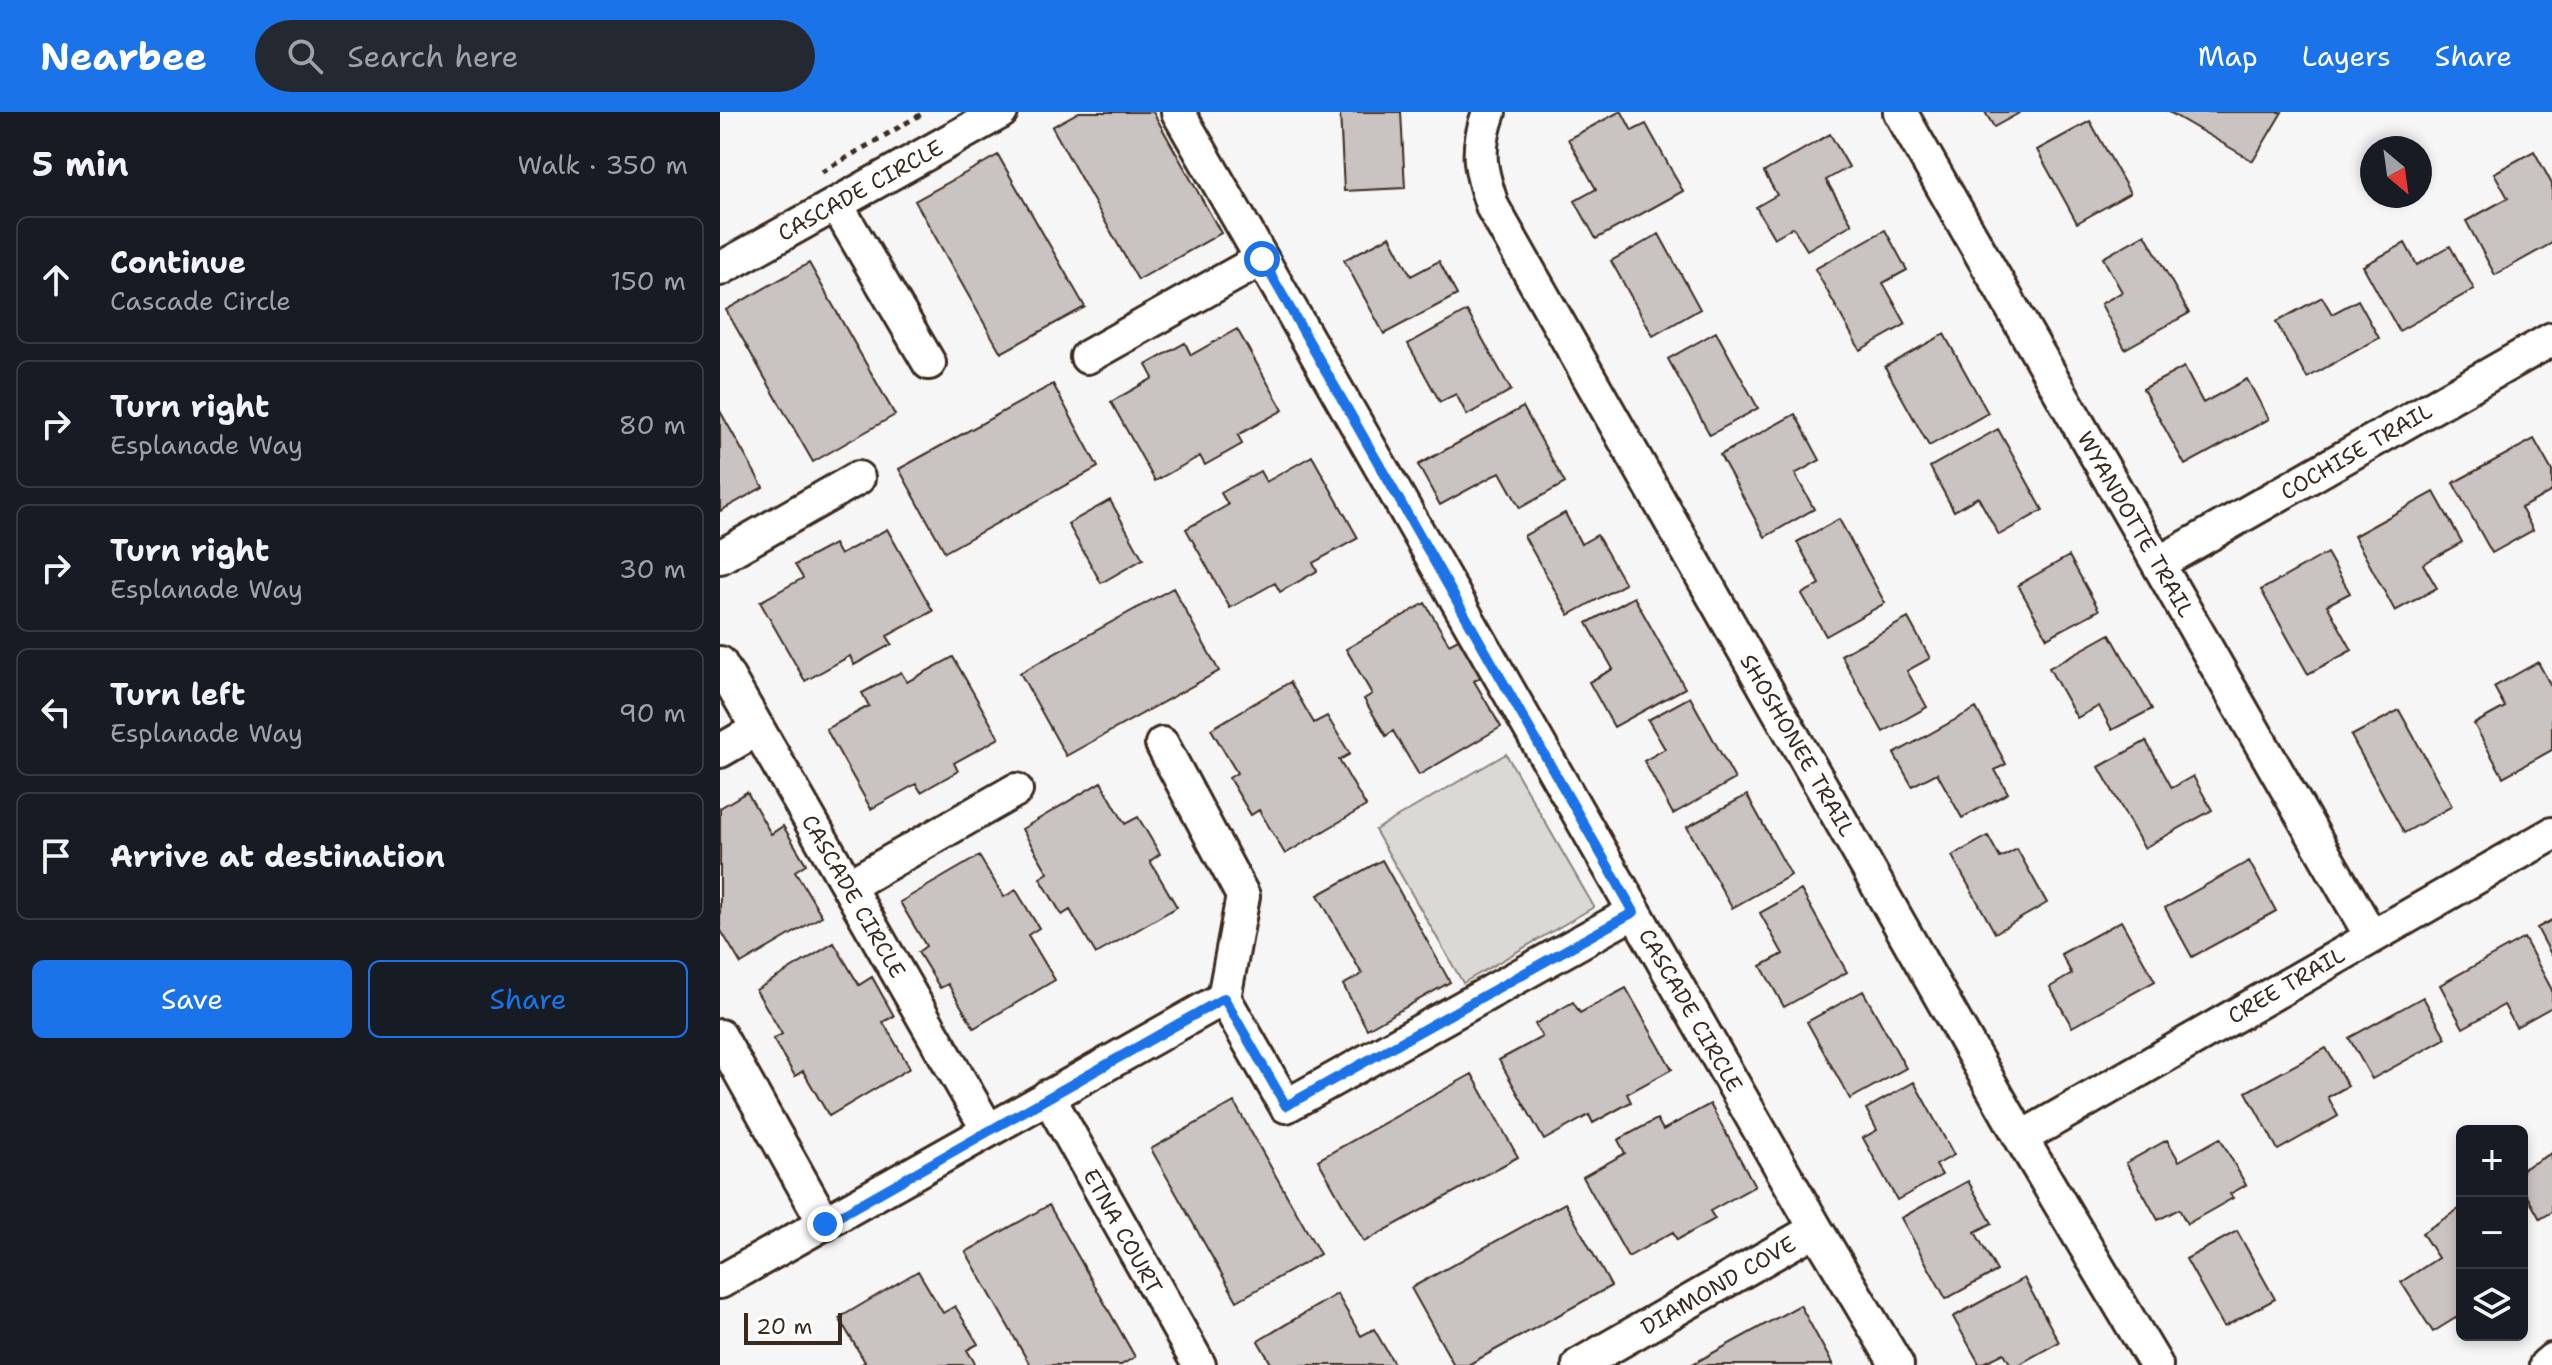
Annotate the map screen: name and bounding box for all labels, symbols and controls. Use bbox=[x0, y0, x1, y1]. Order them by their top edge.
search box bbox=[255, 20, 815, 92]
text: Nearbee bbox=[40, 31, 207, 82]
icon: search bbox=[283, 34, 327, 78]
text: Search here bbox=[347, 36, 519, 77]
text: Map bbox=[2198, 37, 2258, 75]
text: Layers bbox=[2302, 37, 2391, 75]
text: Share bbox=[2435, 37, 2512, 75]
street label: CASCADE CIRCLE bbox=[773, 133, 948, 248]
north arrow bbox=[2360, 136, 2432, 208]
text: 5 min bbox=[32, 141, 129, 187]
text: Walk · 350 m bbox=[518, 147, 688, 182]
route start bbox=[1244, 241, 1280, 277]
text: Continue bbox=[110, 242, 246, 283]
icon: ahead bbox=[34, 258, 78, 302]
text: 150 m bbox=[610, 263, 686, 298]
text: Cascade Circle bbox=[110, 283, 291, 318]
text: Turn right bbox=[110, 386, 269, 427]
street label: COCHISE TRAIL bbox=[2275, 396, 2437, 507]
icon: right bbox=[34, 402, 78, 446]
text: 80 m bbox=[619, 407, 686, 442]
street label: WYANDOTTE TRAIL bbox=[2070, 426, 2201, 623]
text: Esplanade Way bbox=[110, 427, 303, 462]
text: Turn right bbox=[110, 530, 269, 571]
icon: right bbox=[34, 546, 78, 590]
text: 30 m bbox=[619, 551, 686, 586]
text: Esplanade Way bbox=[110, 571, 303, 606]
street label: SHOSHONEE TRAIL bbox=[1734, 649, 1862, 842]
text: Turn left bbox=[110, 674, 245, 715]
icon: left bbox=[34, 690, 78, 734]
text: 90 m bbox=[619, 695, 686, 730]
text: Esplanade Way bbox=[110, 715, 303, 750]
street label: CASCADE CIRCLE bbox=[795, 809, 912, 983]
icon: arrive bbox=[34, 834, 78, 878]
text: Arrive at destination bbox=[110, 836, 445, 877]
street label: CASCADE CIRCLE bbox=[1632, 923, 1749, 1097]
street label: CREE TRAIL bbox=[2223, 940, 2350, 1031]
button: Save bbox=[32, 960, 352, 1038]
button: Share bbox=[368, 960, 688, 1038]
map controls bbox=[2456, 1125, 2528, 1341]
button: + bbox=[2456, 1125, 2528, 1197]
street label: ETNA COURT bbox=[1076, 1164, 1169, 1299]
button: − bbox=[2456, 1197, 2528, 1269]
route end bbox=[807, 1206, 843, 1242]
street label: DIAMOND COVE bbox=[1636, 1229, 1801, 1342]
button: layers bbox=[2456, 1269, 2528, 1341]
scale bar bbox=[744, 1309, 842, 1345]
text: 20 m bbox=[756, 1312, 813, 1341]

